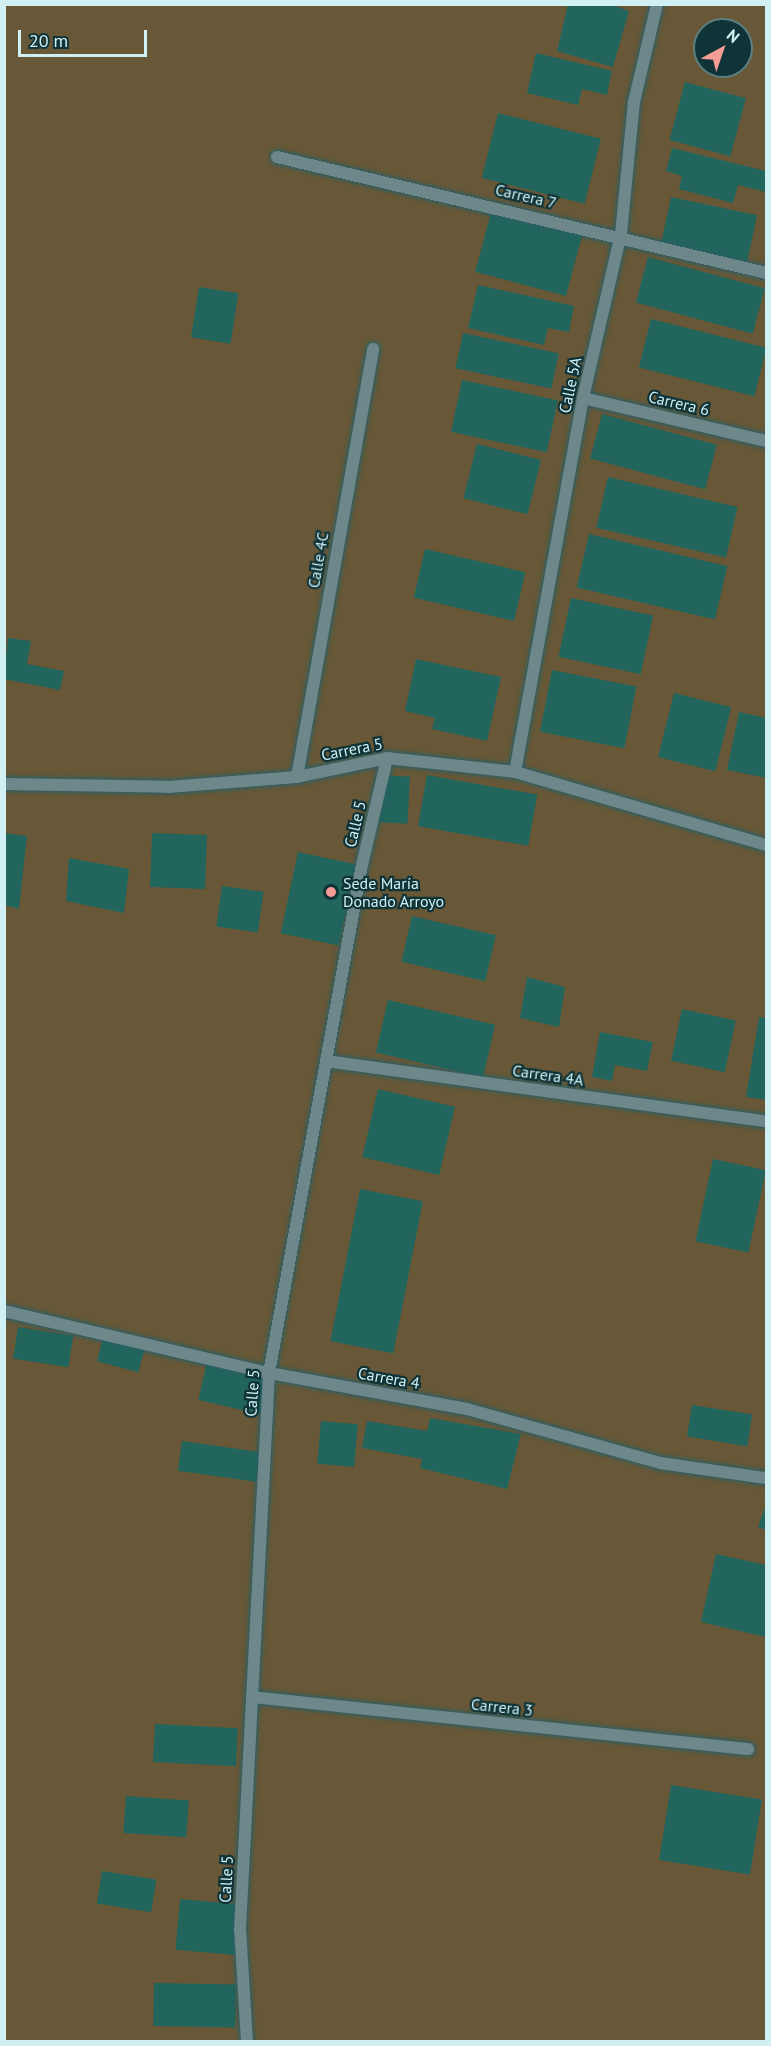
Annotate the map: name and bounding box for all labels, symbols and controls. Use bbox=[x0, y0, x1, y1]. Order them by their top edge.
scale bar bbox=[21, 18, 150, 56]
north arrow bbox=[693, 18, 753, 78]
text: N bbox=[723, 25, 744, 47]
text: 20 m bbox=[29, 29, 68, 52]
street label: Carrera 7 bbox=[494, 180, 558, 212]
street label: Calle 5A bbox=[555, 355, 585, 415]
street label: Carrera 6 bbox=[647, 387, 711, 419]
street label: Calle 4C bbox=[304, 531, 332, 589]
street label: Carrera 5 bbox=[320, 734, 384, 764]
street label: Calle 5 bbox=[340, 799, 370, 849]
place label: Sede María Donado Arroyo bbox=[343, 873, 445, 911]
marker: Sede María Donado Arroyo bbox=[324, 885, 338, 899]
street label: Carrera 4A bbox=[511, 1061, 585, 1089]
street label: Carrera 4 bbox=[357, 1363, 421, 1393]
street label: Calle 5 bbox=[241, 1369, 263, 1417]
street label: Carrera 3 bbox=[470, 1694, 534, 1720]
street label: Calle 5 bbox=[215, 1855, 237, 1903]

